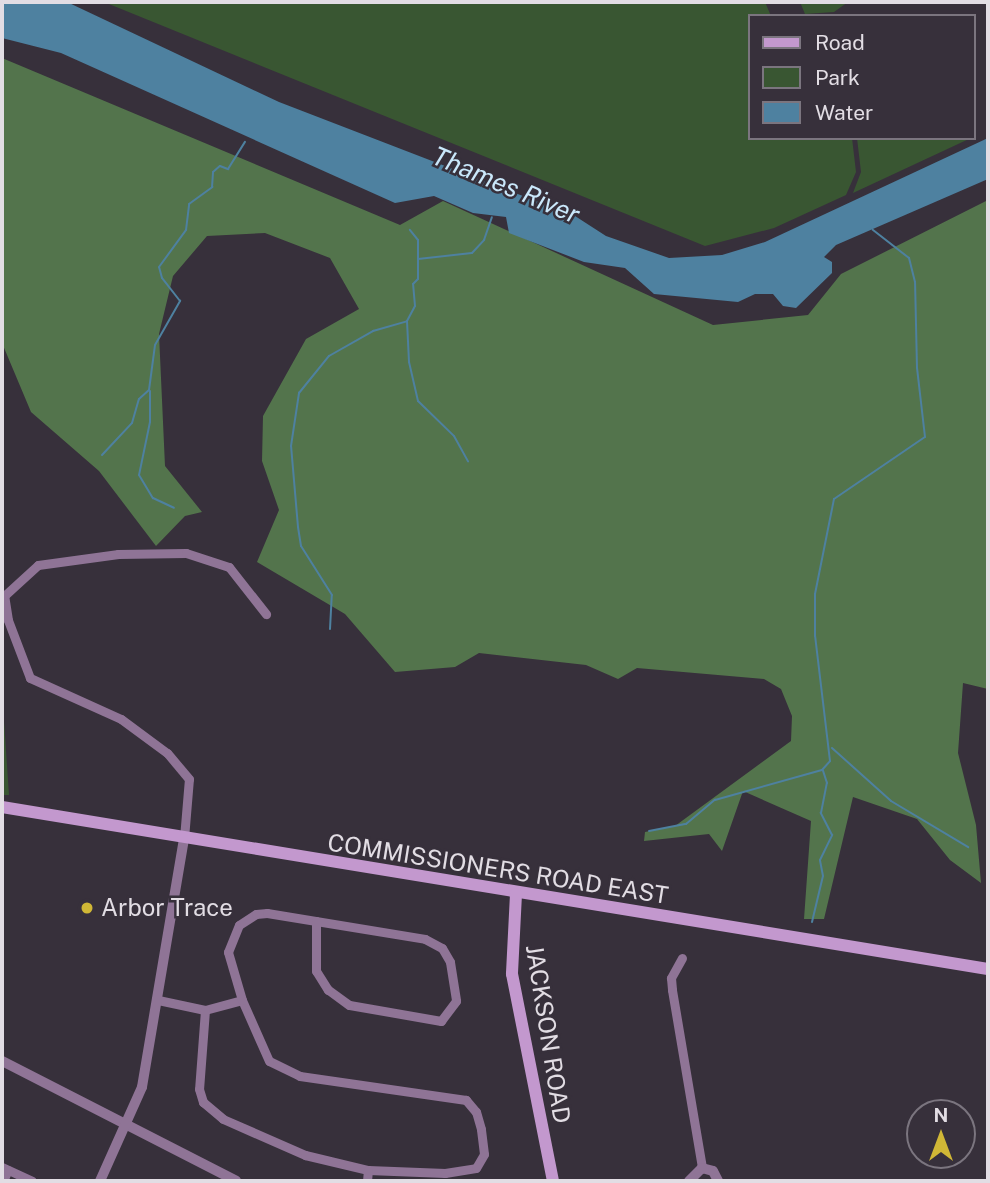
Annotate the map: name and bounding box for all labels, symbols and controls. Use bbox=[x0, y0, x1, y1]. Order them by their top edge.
legend bbox=[748, 14, 976, 140]
text: Road bbox=[815, 30, 865, 55]
text: Park bbox=[815, 65, 860, 90]
text: Water bbox=[815, 100, 873, 125]
water label: Thames River bbox=[428, 140, 584, 230]
street label: COMMISSIONERS ROAD EAST bbox=[326, 828, 670, 910]
place label: Arbor Trace bbox=[101, 894, 233, 922]
marker: Arbor Trace bbox=[79, 900, 95, 916]
street label: JACKSON ROAD bbox=[520, 943, 576, 1125]
north arrow bbox=[906, 1099, 976, 1169]
text: N bbox=[934, 1104, 948, 1126]

